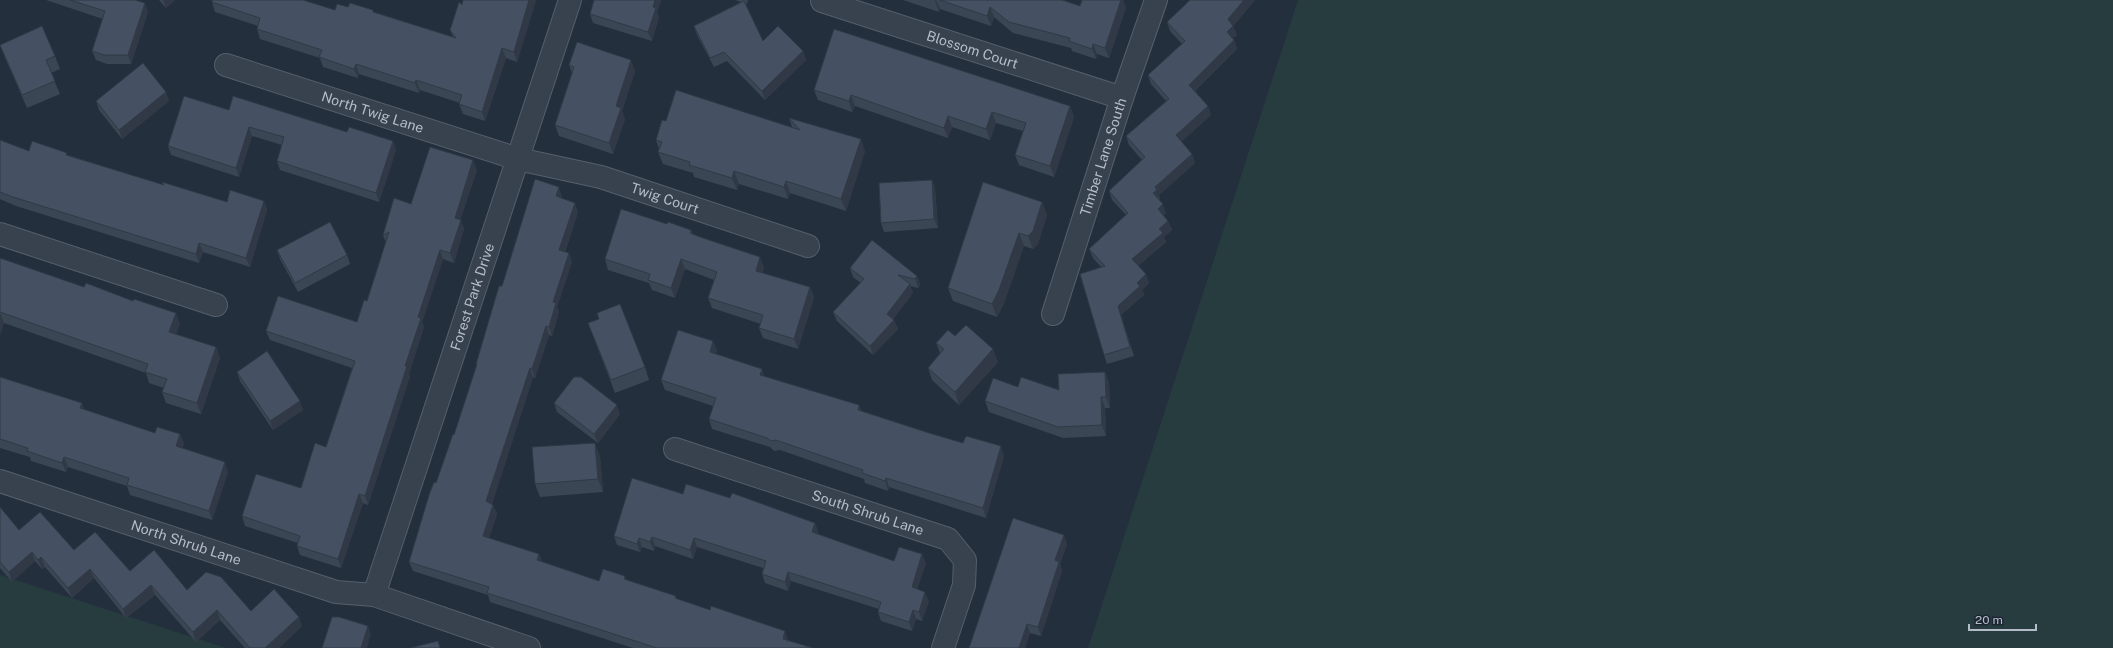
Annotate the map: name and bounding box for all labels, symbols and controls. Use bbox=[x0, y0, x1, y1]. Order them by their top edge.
street label: Blossom Court bbox=[925, 27, 1020, 72]
street label: North Twig Lane bbox=[319, 88, 426, 136]
street label: Timber Lane South bbox=[1077, 96, 1130, 218]
street label: Twig Court bbox=[629, 180, 701, 217]
street label: Forest Park Drive bbox=[447, 241, 497, 352]
street label: South Shrub Lane bbox=[810, 487, 926, 538]
street label: North Shrub Lane bbox=[129, 517, 243, 568]
scale bar bbox=[1969, 606, 2036, 632]
text: 20 m bbox=[1975, 613, 2003, 627]

